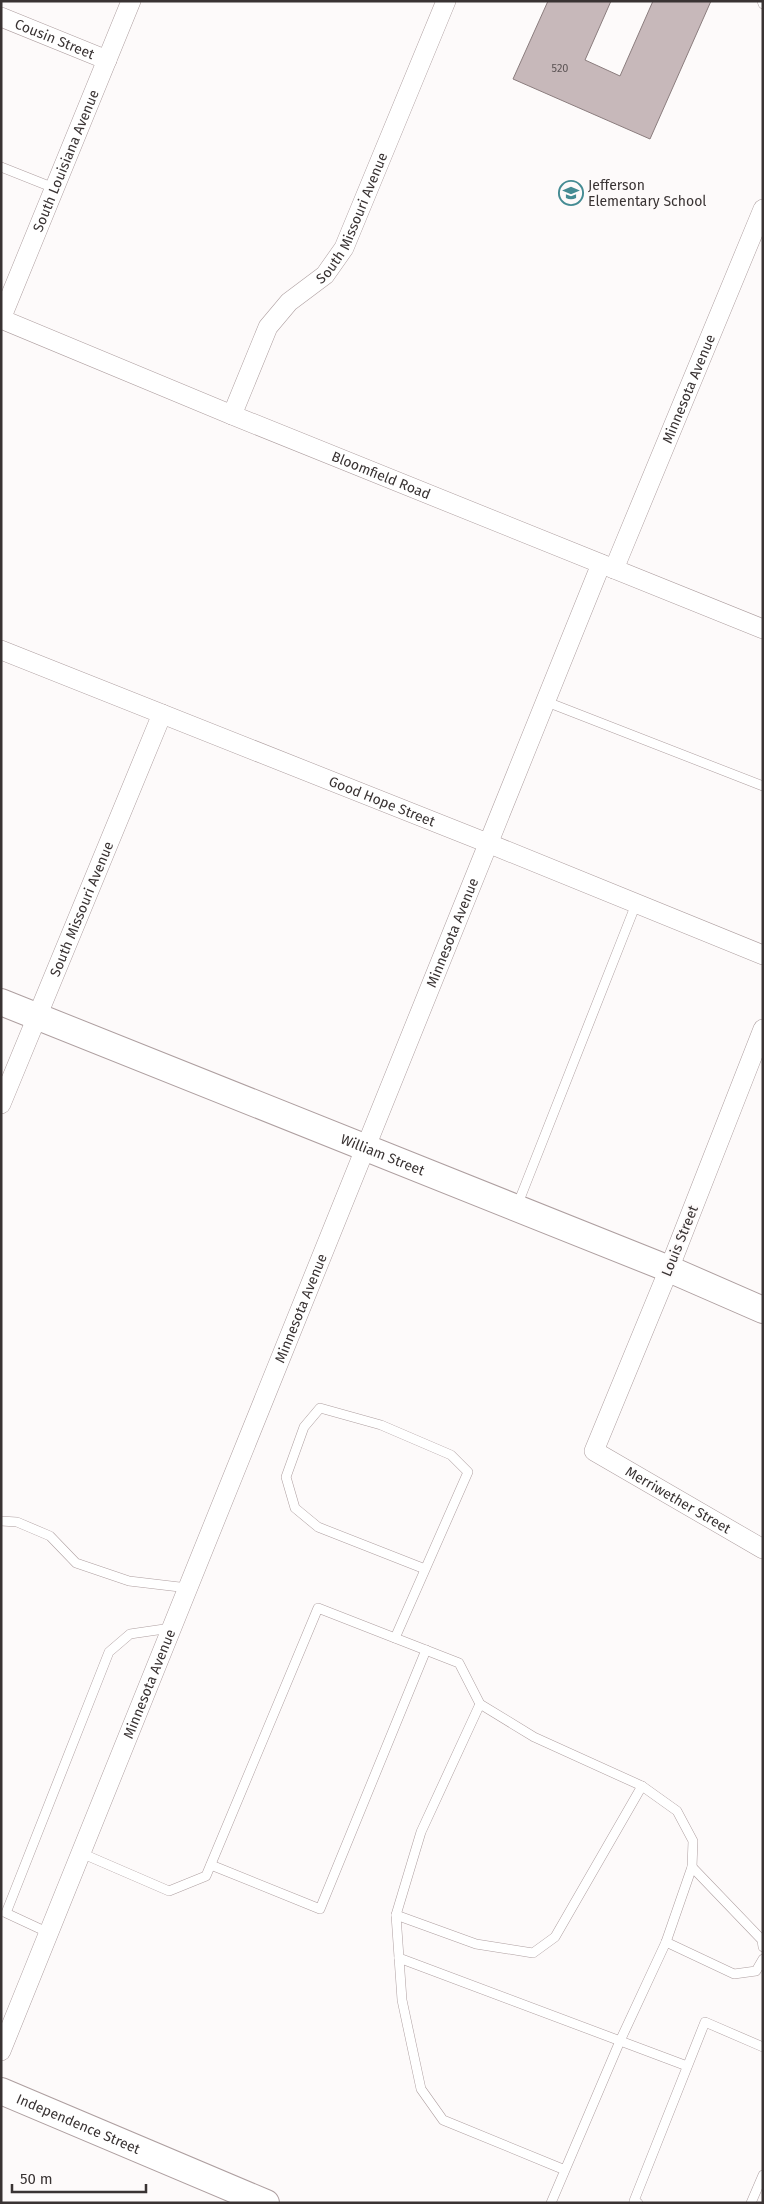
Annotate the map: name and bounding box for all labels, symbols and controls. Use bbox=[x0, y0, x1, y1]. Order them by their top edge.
street label: Cousin Street bbox=[12, 15, 98, 63]
house number: 520 bbox=[552, 62, 568, 75]
street label: South Louisiana Avenue bbox=[29, 87, 102, 234]
street label: South Missouri Avenue bbox=[313, 150, 391, 287]
place label: Jefferson Elementary School bbox=[588, 177, 706, 210]
school or university icon: Jefferson Elementary School bbox=[558, 180, 584, 206]
street label: Minnesota Avenue bbox=[658, 332, 719, 446]
street label: Bloomfield Road bbox=[329, 448, 433, 503]
street label: Good Hope Street bbox=[327, 773, 439, 830]
street label: South Missouri Avenue bbox=[46, 839, 117, 979]
street label: Minnesota Avenue bbox=[423, 875, 482, 990]
street label: William Street bbox=[338, 1130, 428, 1179]
street label: Louis Street bbox=[658, 1202, 702, 1279]
street label: Minnesota Avenue bbox=[271, 1251, 330, 1365]
street label: Merriwether Street bbox=[622, 1463, 735, 1538]
street label: Minnesota Avenue bbox=[119, 1627, 179, 1741]
street label: Independence Street bbox=[14, 2090, 144, 2158]
scale bar bbox=[12, 2162, 146, 2194]
text: 50 m bbox=[20, 2170, 53, 2188]

